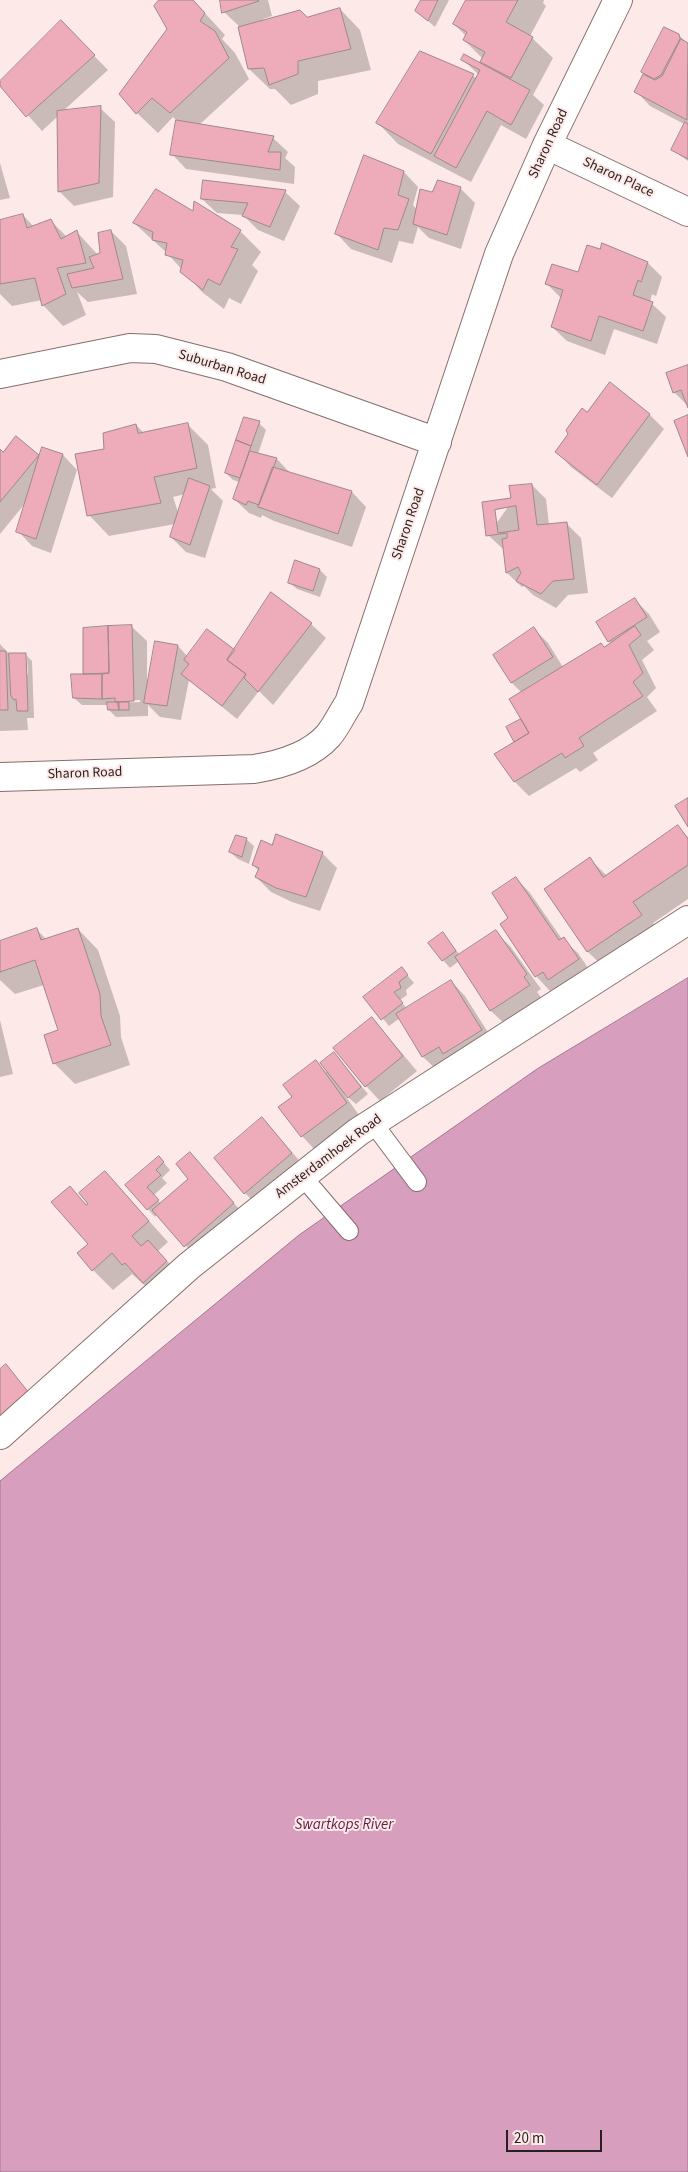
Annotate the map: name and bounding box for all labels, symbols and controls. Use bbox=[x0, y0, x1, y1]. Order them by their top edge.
street label: Sharon Road bbox=[526, 106, 572, 182]
street label: Sharon Place bbox=[580, 154, 656, 202]
street label: Suburban Road bbox=[176, 347, 268, 389]
street label: Sharon Road bbox=[389, 486, 429, 562]
street label: Sharon Road bbox=[47, 764, 123, 784]
street label: Amsterdamhoek Road bbox=[272, 1111, 386, 1203]
water label: Swartkops River bbox=[295, 1817, 393, 1835]
scale bar bbox=[508, 2120, 604, 2152]
text: 20 m bbox=[514, 2128, 544, 2149]

